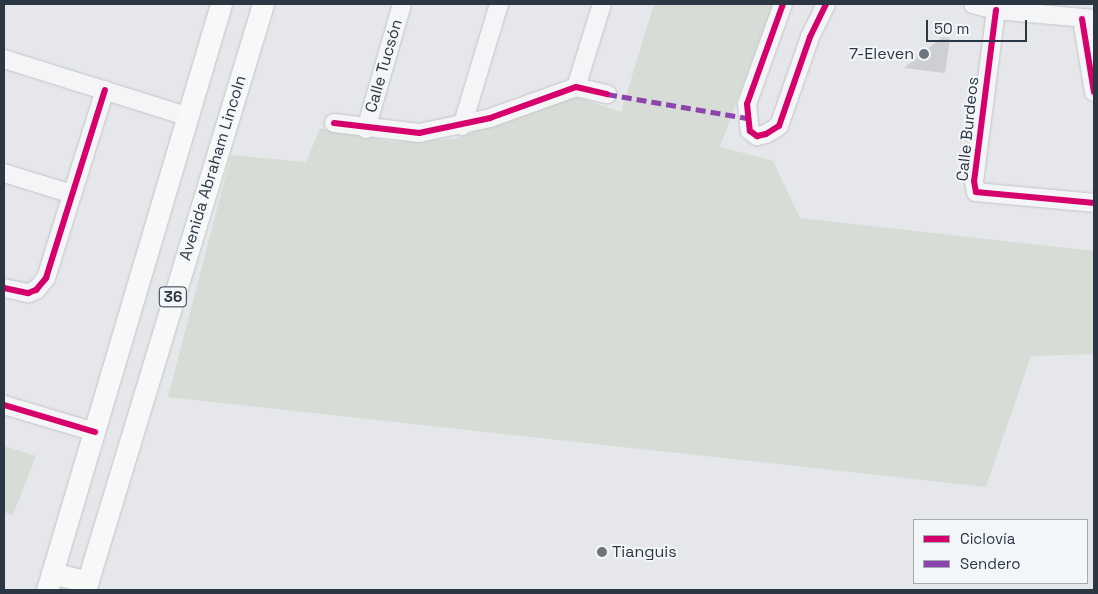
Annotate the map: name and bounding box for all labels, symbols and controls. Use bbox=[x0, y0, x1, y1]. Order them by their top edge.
scale bar bbox=[928, 10, 1029, 42]
street label: Calle Tucsón bbox=[361, 17, 407, 115]
text: 50 m bbox=[934, 19, 969, 38]
place label: 7-Eleven bbox=[849, 44, 914, 64]
marker: 7-Eleven bbox=[918, 48, 930, 60]
street label: Avenida Abraham Lincoln bbox=[176, 73, 250, 263]
street label: Calle Burdeos bbox=[953, 76, 983, 182]
road number: 36 bbox=[158, 284, 188, 310]
legend bbox=[913, 519, 1088, 584]
text: Ciclovía bbox=[960, 529, 1015, 548]
place label: Tianguis bbox=[612, 542, 677, 562]
marker: Tianguis bbox=[596, 546, 608, 558]
text: Sendero bbox=[960, 554, 1020, 573]

